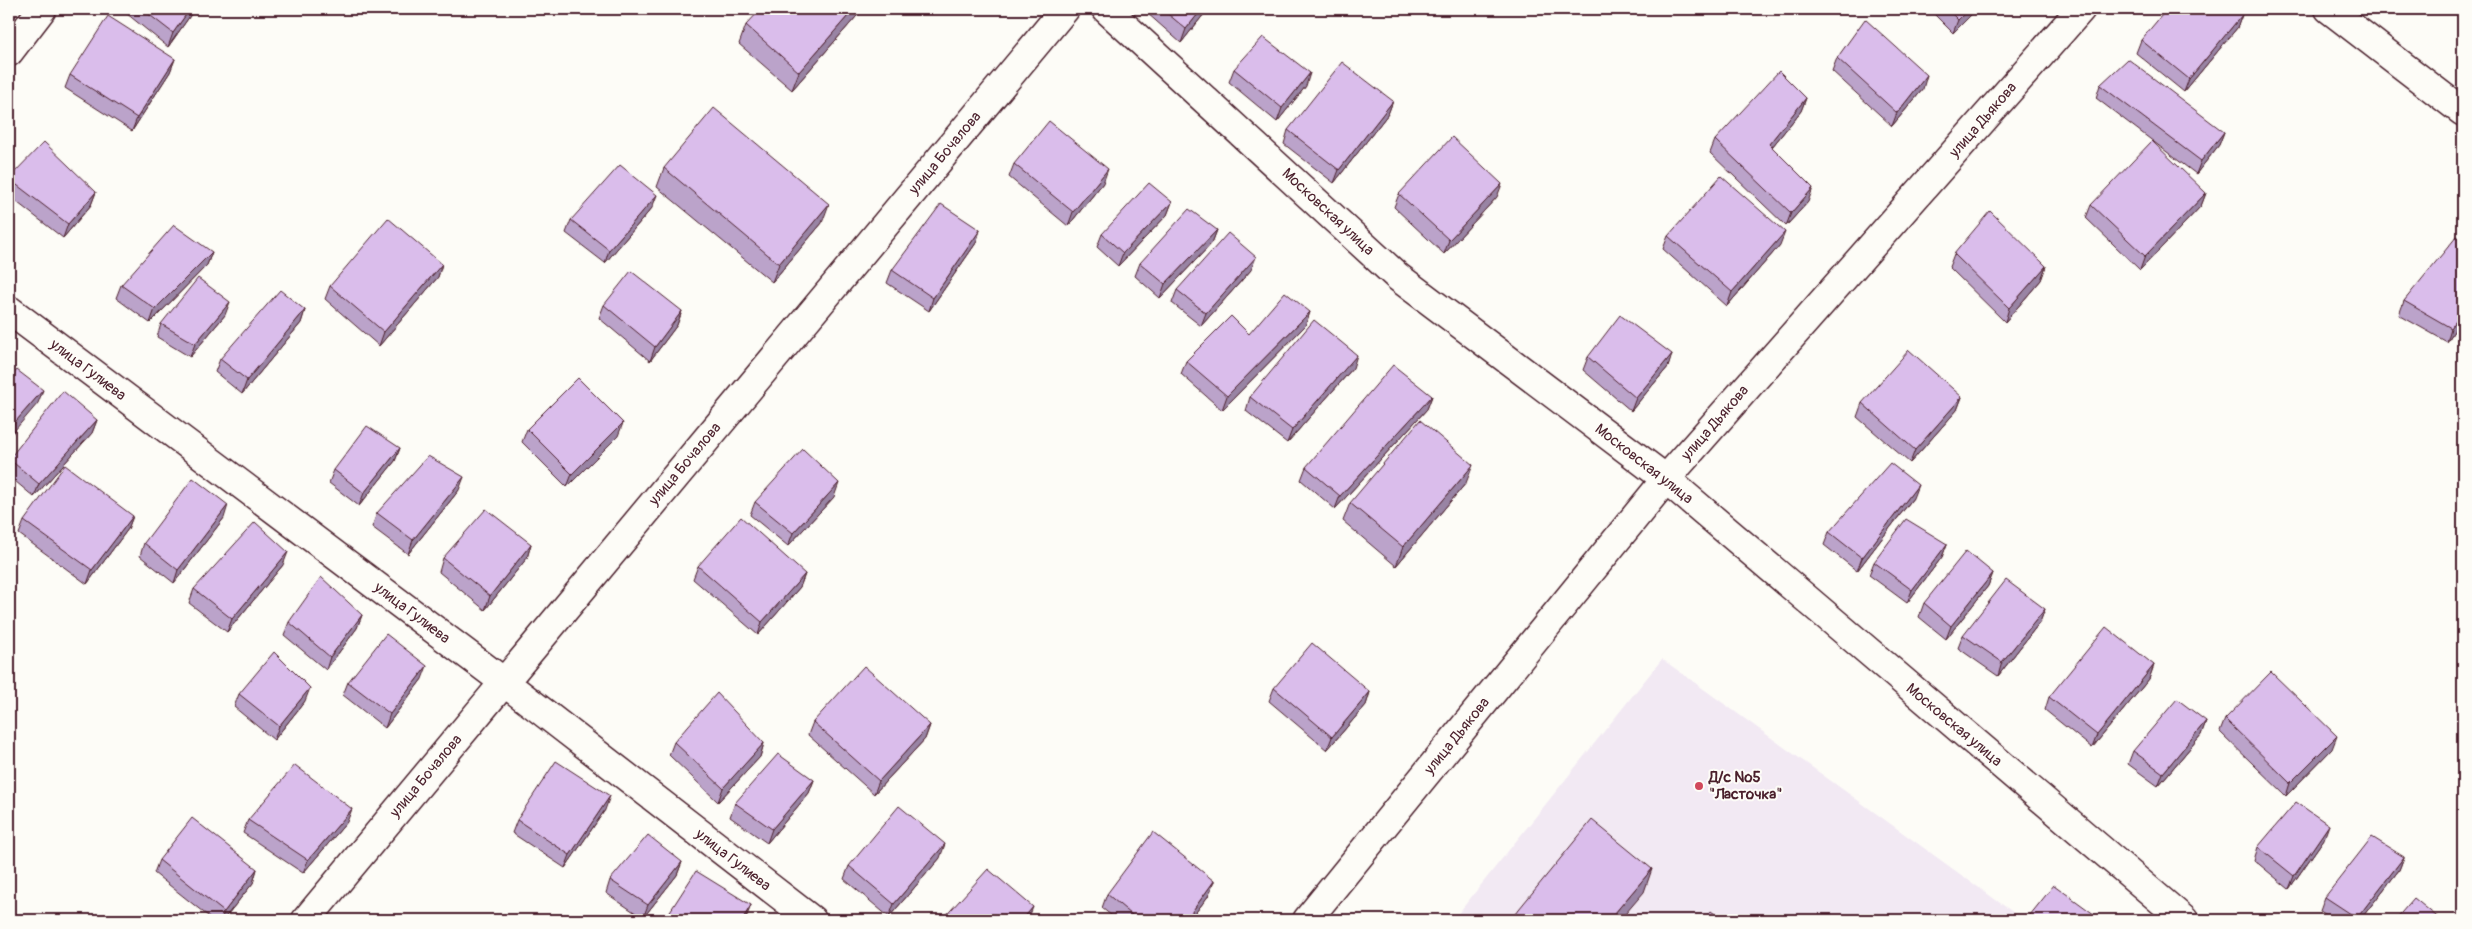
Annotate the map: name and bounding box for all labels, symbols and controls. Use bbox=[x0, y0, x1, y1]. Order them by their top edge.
street label: улица Дьякова bbox=[1944, 78, 2021, 162]
street label: улица Бочалова bbox=[904, 108, 985, 199]
street label: Московская улица bbox=[1278, 164, 1378, 260]
street label: улица Гулиева bbox=[45, 335, 130, 405]
street label: улица Дьякова bbox=[1676, 381, 1753, 465]
street label: улица Бочалова bbox=[644, 419, 725, 510]
street label: Московская улица bbox=[1591, 420, 1697, 508]
street label: улица Гулиева bbox=[369, 578, 454, 648]
street label: Московская улица bbox=[1902, 679, 2006, 771]
street label: улица Дьякова bbox=[1419, 694, 1494, 779]
street label: улица Бочалова bbox=[385, 731, 466, 822]
place label: Д/с №5 "Ласточка" bbox=[1708, 768, 1782, 804]
marker: Д/с №5 "Ласточка" bbox=[1693, 780, 1705, 792]
street label: улица Гулиева bbox=[691, 824, 775, 895]

